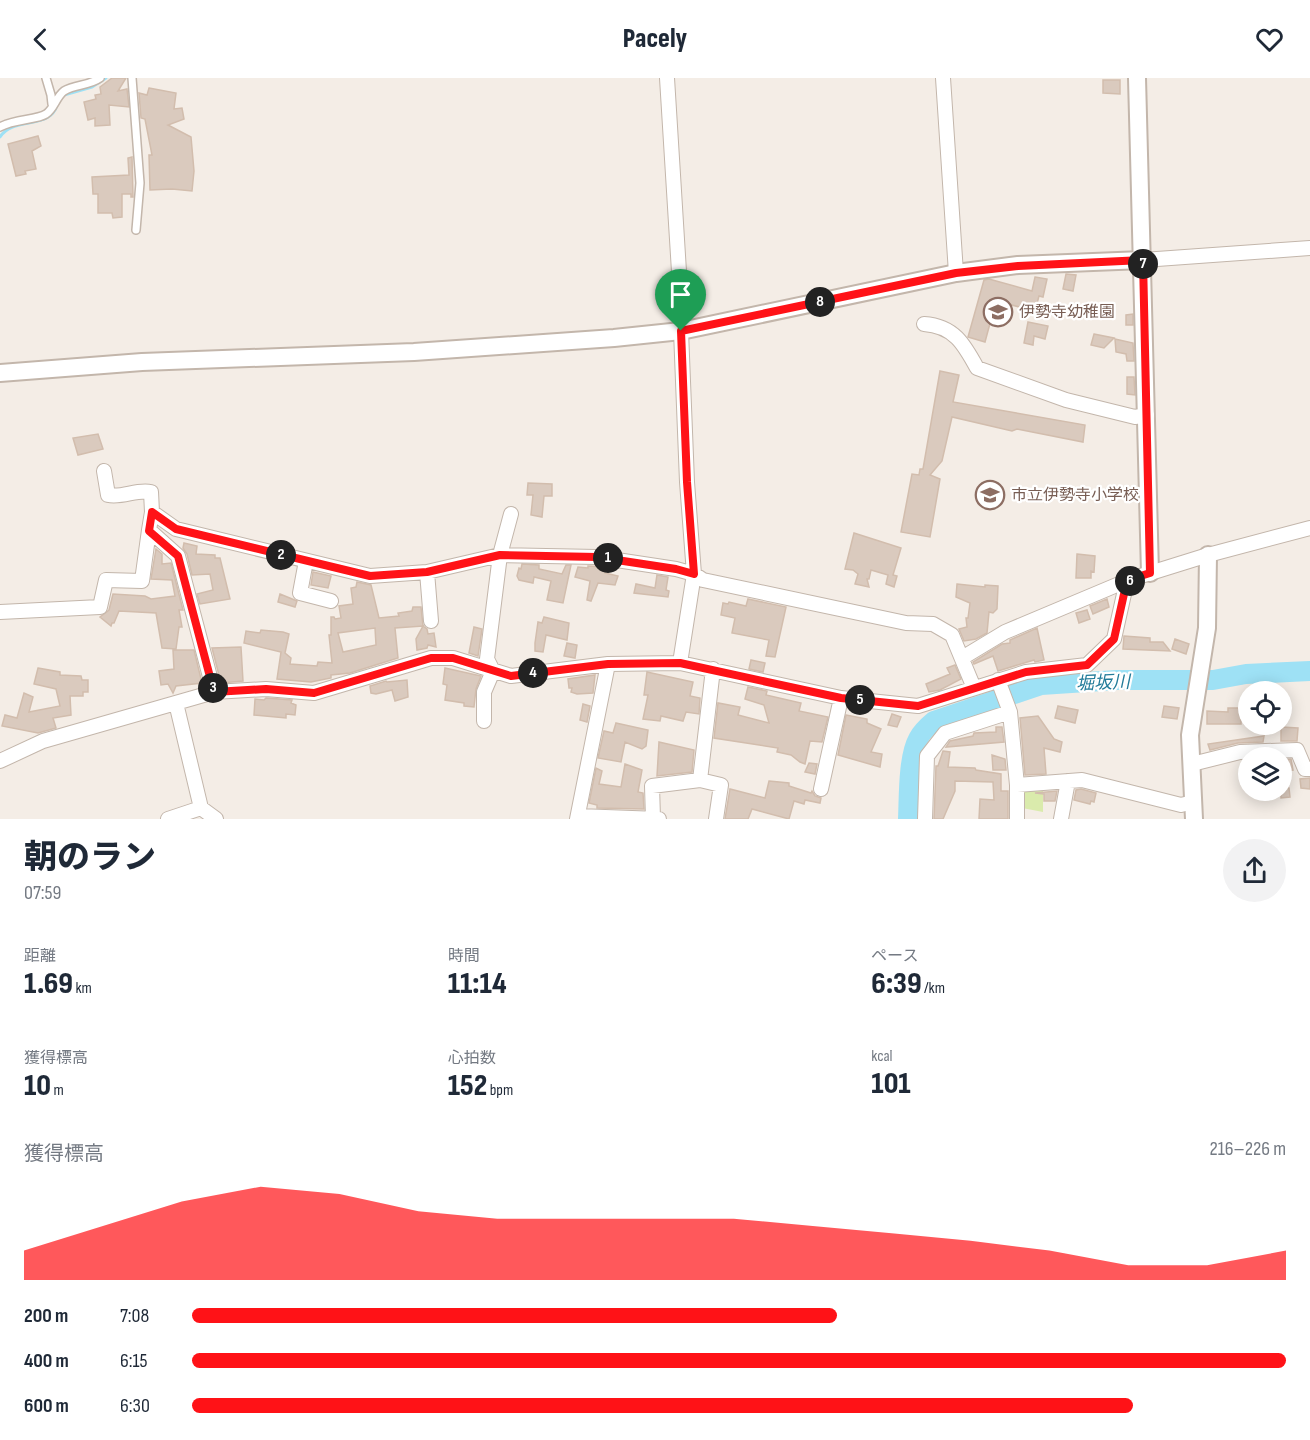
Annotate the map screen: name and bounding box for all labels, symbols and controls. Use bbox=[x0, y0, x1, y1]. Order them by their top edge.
icon: back bbox=[24, 23, 57, 56]
text: Pacely bbox=[623, 23, 687, 55]
icon: heart bbox=[1253, 23, 1286, 56]
pin: 7 bbox=[1128, 249, 1158, 279]
text: 7 bbox=[1140, 254, 1146, 273]
pin bbox=[655, 269, 706, 331]
icon: arrive bbox=[664, 278, 697, 311]
pin: 8 bbox=[805, 287, 835, 317]
text: 8 bbox=[816, 292, 824, 311]
school or university icon: 伊勢寺幼稚園 bbox=[982, 296, 1014, 328]
place label: 伊勢寺幼稚園 bbox=[1019, 303, 1115, 322]
school or university icon: 市立伊勢寺小学校 bbox=[974, 479, 1006, 511]
place label: 市立伊勢寺小学校 bbox=[1011, 486, 1139, 505]
pin: 2 bbox=[266, 540, 296, 570]
pin: 1 bbox=[593, 543, 623, 573]
text: 2 bbox=[277, 545, 285, 564]
text: 1 bbox=[605, 548, 611, 567]
pin: 6 bbox=[1115, 566, 1145, 596]
text: 6 bbox=[1126, 571, 1134, 590]
pin: 4 bbox=[518, 658, 548, 688]
text: 4 bbox=[529, 663, 537, 682]
water label: 堀坂川 bbox=[1076, 671, 1132, 694]
pin: 3 bbox=[198, 673, 228, 703]
text: 3 bbox=[209, 678, 217, 697]
map controls bbox=[1238, 681, 1292, 801]
button: locate bbox=[1238, 681, 1292, 735]
pin: 5 bbox=[845, 685, 875, 715]
text: 5 bbox=[856, 690, 864, 709]
button: layers bbox=[1238, 747, 1292, 801]
text: 朝のラン bbox=[24, 838, 156, 878]
button: share bbox=[1223, 839, 1286, 902]
text: 07:59 bbox=[24, 881, 61, 905]
text: 距離 bbox=[24, 947, 56, 966]
text: 時間 bbox=[448, 947, 480, 966]
text: ペース bbox=[871, 947, 919, 966]
text: 1.69 bbox=[24, 966, 73, 1002]
text: 11:14 bbox=[448, 966, 507, 1002]
text: 6:39 bbox=[871, 966, 922, 1002]
text: km bbox=[73, 979, 92, 998]
text: /km bbox=[922, 979, 945, 998]
text: kcal bbox=[871, 1047, 893, 1066]
text: 獲得標高 bbox=[24, 1049, 88, 1068]
text: 心拍数 bbox=[448, 1049, 496, 1068]
text: 101 bbox=[871, 1066, 911, 1102]
text: 10 bbox=[24, 1068, 51, 1104]
text: 152 bbox=[448, 1068, 487, 1104]
text: m bbox=[51, 1081, 64, 1100]
text: bpm bbox=[487, 1081, 513, 1100]
text: 216–226 m bbox=[1210, 1137, 1286, 1161]
text: 獲得標高 bbox=[24, 1142, 104, 1166]
text: 200 m bbox=[24, 1304, 68, 1328]
text: 7:08 bbox=[120, 1304, 149, 1328]
text: 400 m bbox=[24, 1349, 69, 1373]
text: 6:15 bbox=[120, 1349, 148, 1373]
text: 600 m bbox=[24, 1394, 69, 1418]
text: 6:30 bbox=[120, 1394, 150, 1418]

